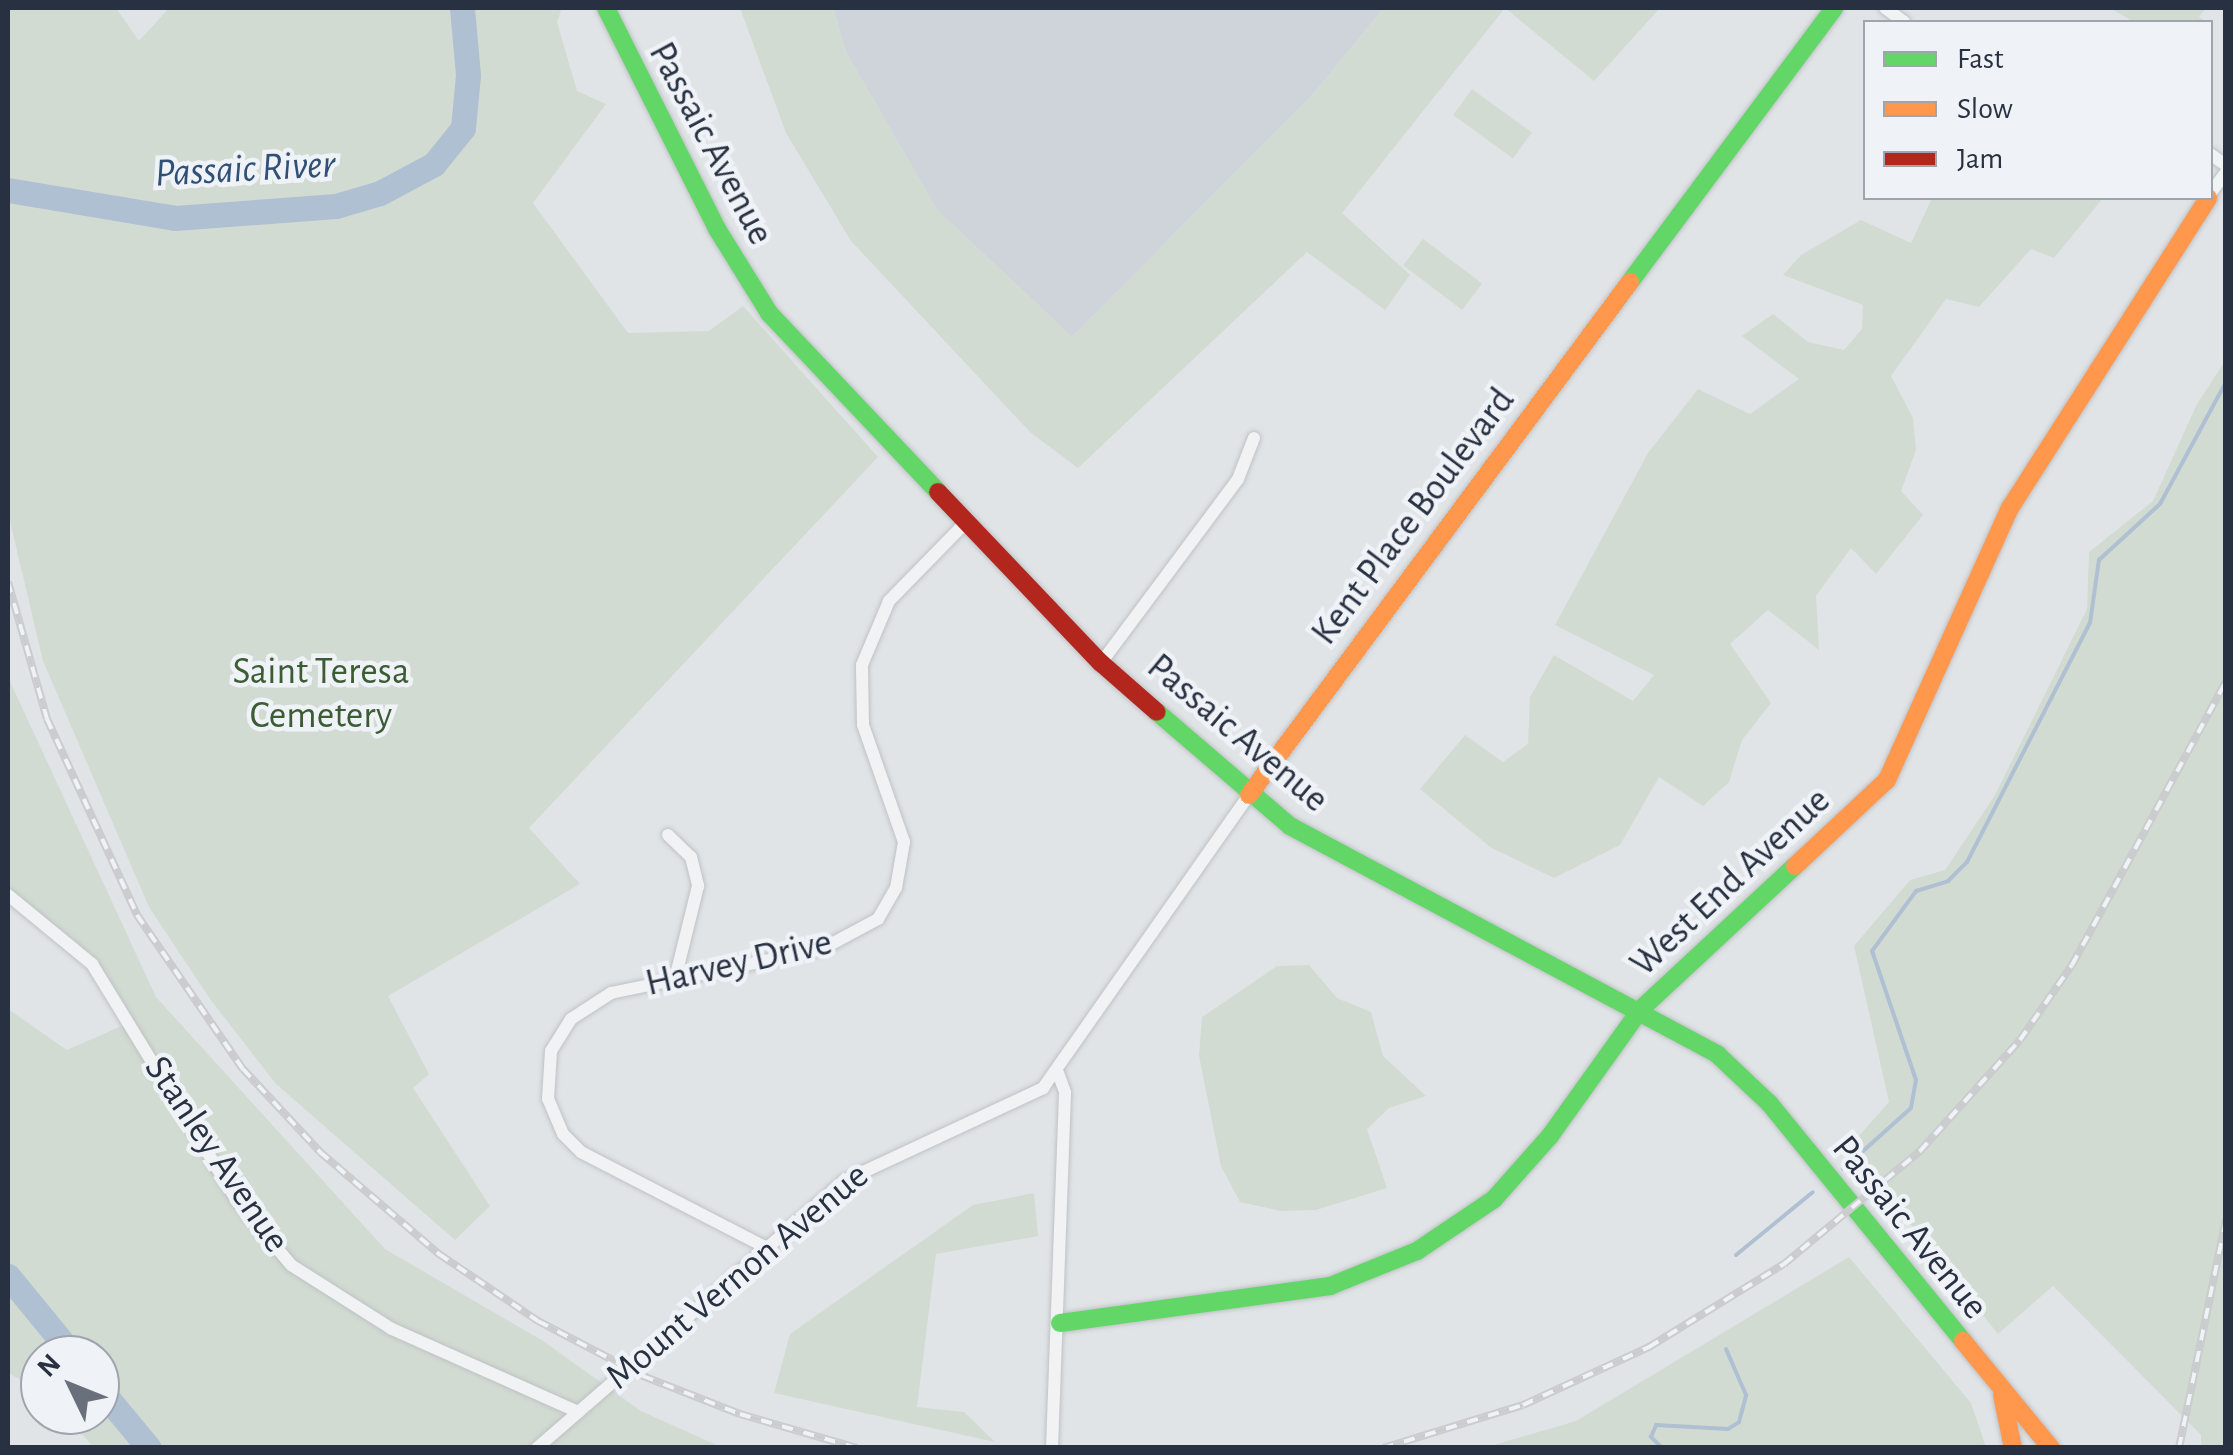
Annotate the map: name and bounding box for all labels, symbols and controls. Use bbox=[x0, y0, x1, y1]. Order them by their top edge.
legend bbox=[1863, 20, 2213, 200]
street label: Passaic Avenue bbox=[638, 35, 782, 253]
text: Fast bbox=[1957, 44, 2004, 74]
text: Slow bbox=[1957, 94, 2013, 124]
water label: Passaic River bbox=[154, 140, 336, 198]
text: Jam bbox=[1957, 144, 2003, 174]
street label: Kent Place Boulevard bbox=[1302, 379, 1526, 655]
street label: Passaic Avenue bbox=[1137, 645, 1337, 823]
park label: Saint Teresa Cemetery bbox=[233, 650, 409, 739]
street label: West End Avenue bbox=[1622, 779, 1840, 987]
street label: Harvey Drive bbox=[641, 920, 837, 1008]
street label: Stanley Avenue bbox=[134, 1048, 298, 1262]
street label: Passaic Avenue bbox=[1821, 1127, 1997, 1329]
street label: Mount Vernon Avenue bbox=[597, 1154, 879, 1400]
north arrow bbox=[20, 1335, 120, 1435]
text: N bbox=[33, 1349, 66, 1383]

